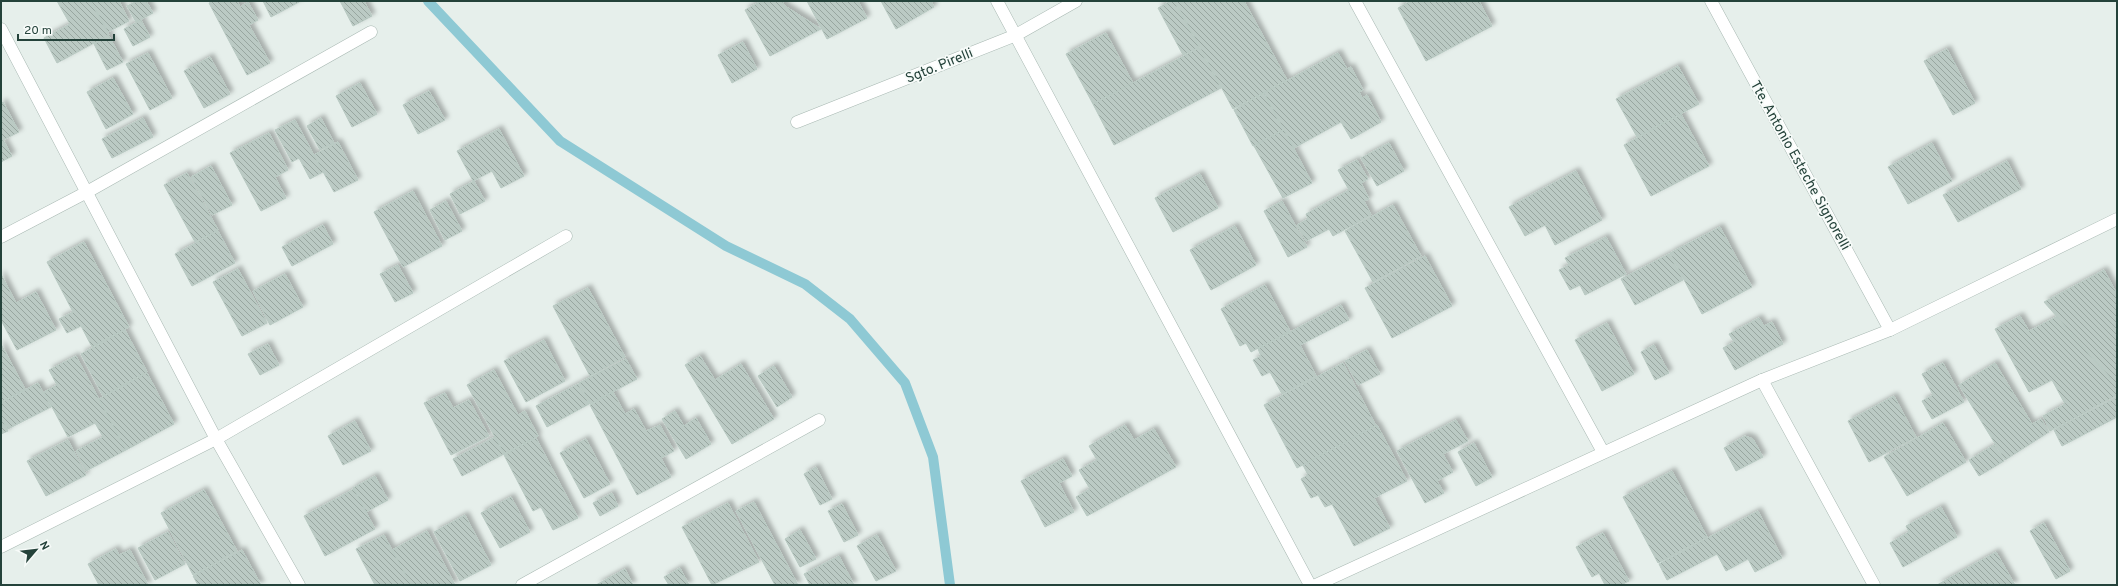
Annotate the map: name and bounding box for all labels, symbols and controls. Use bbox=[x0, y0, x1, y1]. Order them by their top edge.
scale bar bbox=[18, 16, 114, 42]
text: 20 m bbox=[24, 23, 52, 39]
street label: Sgto. Pirelli bbox=[903, 45, 976, 88]
street label: Tte. Antonio Esteche Signorelli bbox=[1746, 78, 1854, 254]
north arrow bbox=[16, 530, 56, 570]
text: N bbox=[36, 539, 52, 553]

